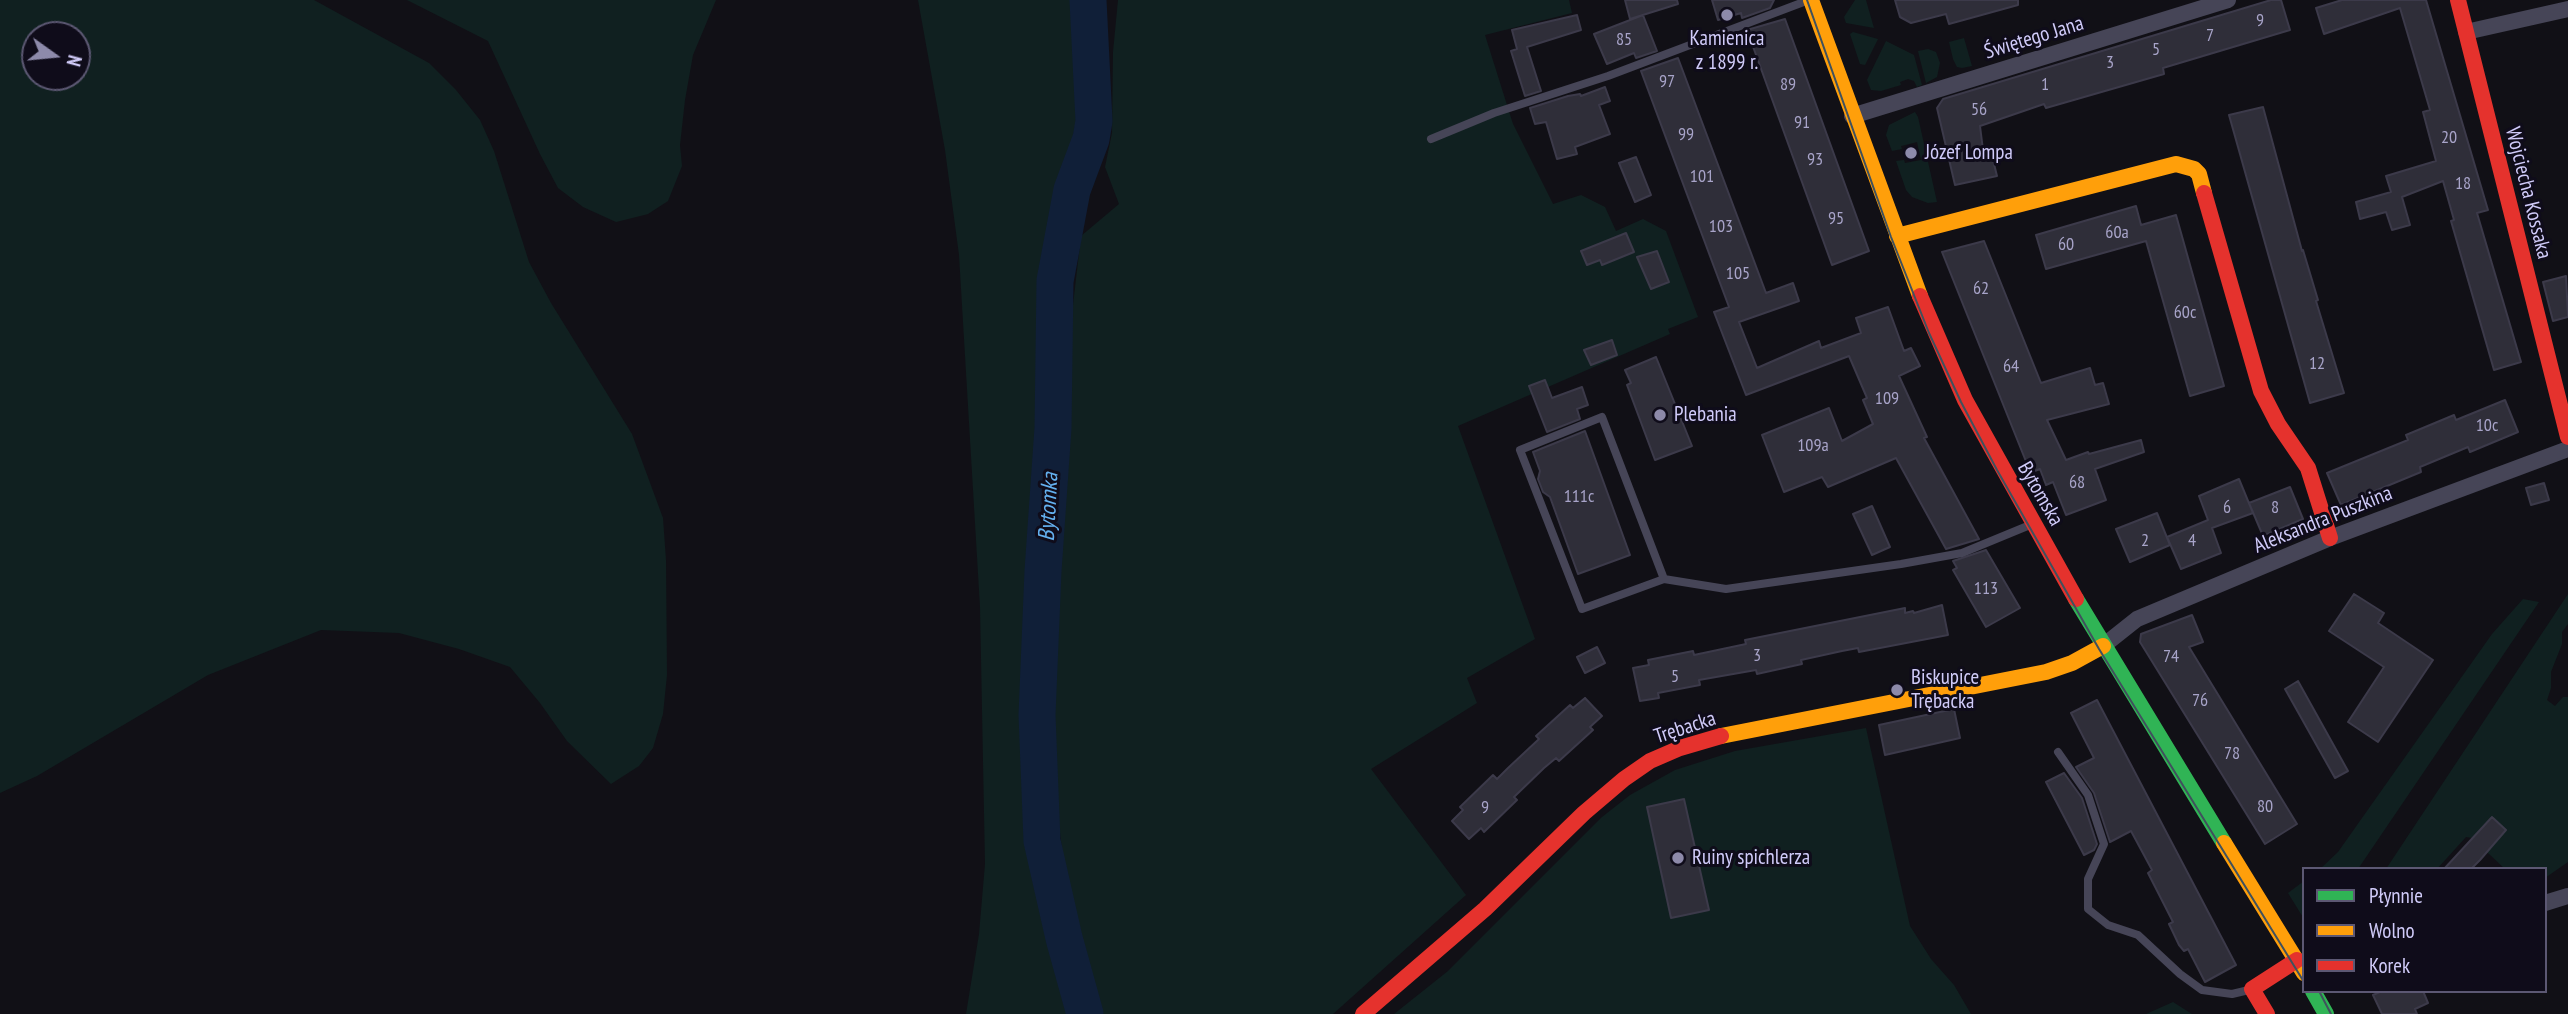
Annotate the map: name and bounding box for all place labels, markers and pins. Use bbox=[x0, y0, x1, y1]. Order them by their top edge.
marker: Kamienica z 1899 r. bbox=[1719, 7, 1735, 23]
place label: Kamienica z 1899 r. bbox=[1690, 26, 1764, 76]
place label: Józef Lompa bbox=[1925, 140, 2013, 166]
marker: Józef Lompa bbox=[1903, 145, 1919, 161]
place label: Plebania bbox=[1674, 402, 1737, 428]
marker: Plebania bbox=[1652, 407, 1668, 423]
place label: Biskupice Trębacka bbox=[1911, 665, 1979, 715]
marker: Biskupice Trębacka bbox=[1889, 682, 1905, 698]
place label: Ruiny spichlerza bbox=[1692, 845, 1810, 871]
marker: Ruiny spichlerza bbox=[1670, 850, 1686, 866]

